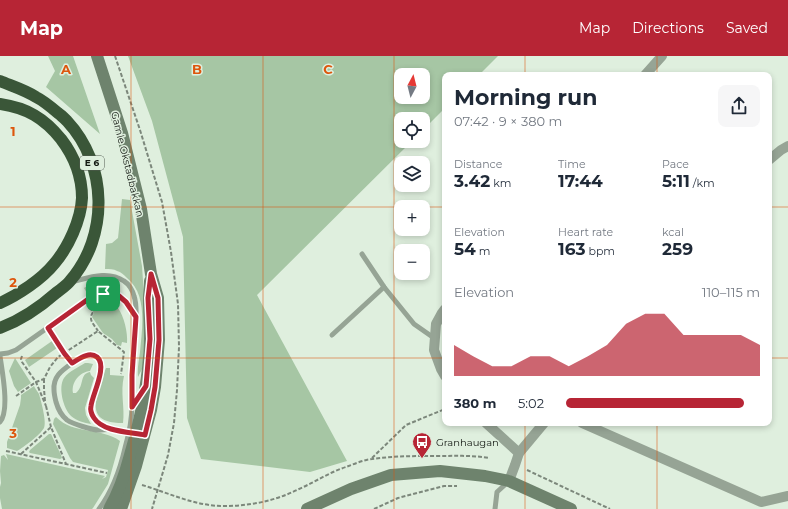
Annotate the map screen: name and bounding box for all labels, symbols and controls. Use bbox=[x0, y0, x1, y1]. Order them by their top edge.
text: Map bbox=[20, 17, 63, 40]
text: Map bbox=[579, 19, 610, 37]
text: Directions bbox=[632, 19, 704, 37]
text: Saved bbox=[726, 19, 768, 37]
text: A bbox=[60, 61, 72, 77]
text: B bbox=[192, 61, 202, 77]
text: C bbox=[323, 61, 333, 77]
north arrow bbox=[394, 68, 430, 104]
map controls bbox=[394, 68, 430, 280]
text: Morning run bbox=[454, 84, 597, 111]
button: share bbox=[718, 85, 760, 127]
street label: Gamle Okstadbakkan bbox=[108, 110, 147, 218]
button: locate bbox=[394, 112, 430, 148]
text: 07:42 · 9 × 380 m bbox=[454, 113, 562, 129]
text: 1 bbox=[10, 123, 16, 139]
road number: E 6 bbox=[80, 156, 104, 170]
button: layers bbox=[394, 156, 430, 192]
text: Distance bbox=[454, 157, 502, 171]
text: Time bbox=[558, 157, 586, 171]
text: Pace bbox=[662, 157, 689, 171]
text: 3.42 bbox=[454, 171, 490, 191]
text: 17:44 bbox=[558, 171, 603, 191]
text: 5:11 bbox=[662, 171, 690, 191]
text: km bbox=[490, 176, 511, 190]
text: /km bbox=[690, 176, 715, 190]
button: + bbox=[394, 200, 430, 236]
text: Elevation bbox=[454, 225, 505, 239]
text: Heart rate bbox=[558, 225, 613, 239]
text: kcal bbox=[662, 225, 684, 239]
text: 54 bbox=[454, 239, 476, 259]
text: 163 bbox=[558, 239, 586, 259]
text: 259 bbox=[662, 239, 693, 259]
button: − bbox=[394, 244, 430, 280]
text: m bbox=[476, 244, 490, 258]
text: bpm bbox=[586, 244, 615, 258]
text: 2 bbox=[9, 274, 17, 290]
pin bbox=[86, 277, 120, 311]
icon: arrive bbox=[92, 283, 114, 305]
text: Elevation bbox=[454, 284, 514, 300]
text: 110–115 m bbox=[702, 284, 760, 300]
text: 380 m bbox=[454, 395, 496, 411]
text: 5:02 bbox=[518, 395, 544, 411]
text: 3 bbox=[8, 425, 17, 441]
bus stop icon: Granhaugan bbox=[411, 431, 433, 459]
place label: Granhaugan bbox=[436, 436, 499, 449]

